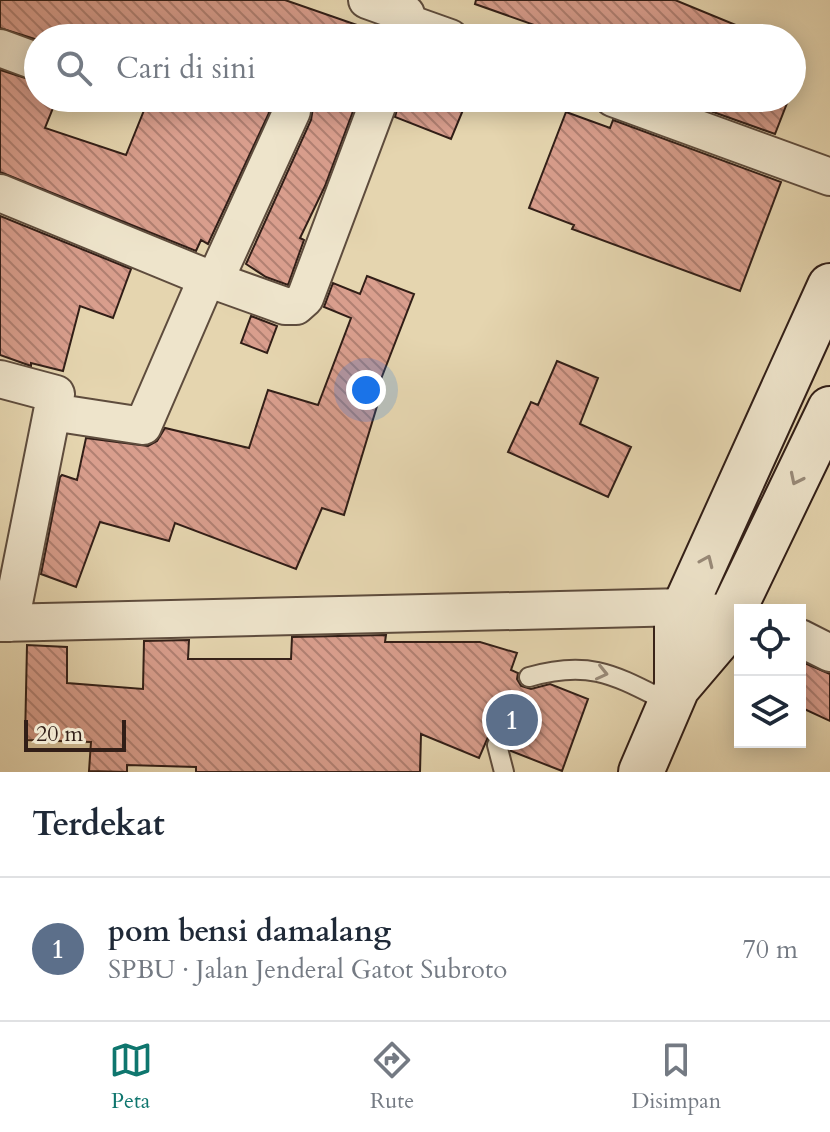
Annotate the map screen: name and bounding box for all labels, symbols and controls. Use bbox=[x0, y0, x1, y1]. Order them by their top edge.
search box bbox=[24, 24, 806, 112]
icon: search bbox=[52, 46, 96, 90]
text: Cari di sini bbox=[116, 48, 256, 89]
your location bbox=[346, 370, 386, 410]
one-way arrow bbox=[790, 471, 806, 485]
one-way arrow bbox=[697, 555, 713, 569]
map controls bbox=[734, 604, 806, 748]
button: locate bbox=[734, 604, 806, 676]
one-way arrow bbox=[595, 664, 609, 681]
button: layers bbox=[734, 676, 806, 748]
pin: 1 bbox=[486, 690, 538, 750]
scale bar bbox=[24, 716, 126, 752]
text: 20 m bbox=[36, 719, 83, 749]
text: Terdekat bbox=[32, 801, 165, 847]
text: pom bensi damalang bbox=[108, 911, 391, 952]
text: 1 bbox=[51, 932, 65, 967]
text: 70 m bbox=[742, 932, 798, 967]
text: SPBU · Jalan Jenderal Gatot Subroto bbox=[108, 952, 507, 987]
tab: Peta bbox=[109, 1038, 153, 1116]
tab: Rute bbox=[370, 1038, 414, 1116]
tab: Disimpan bbox=[631, 1038, 721, 1116]

